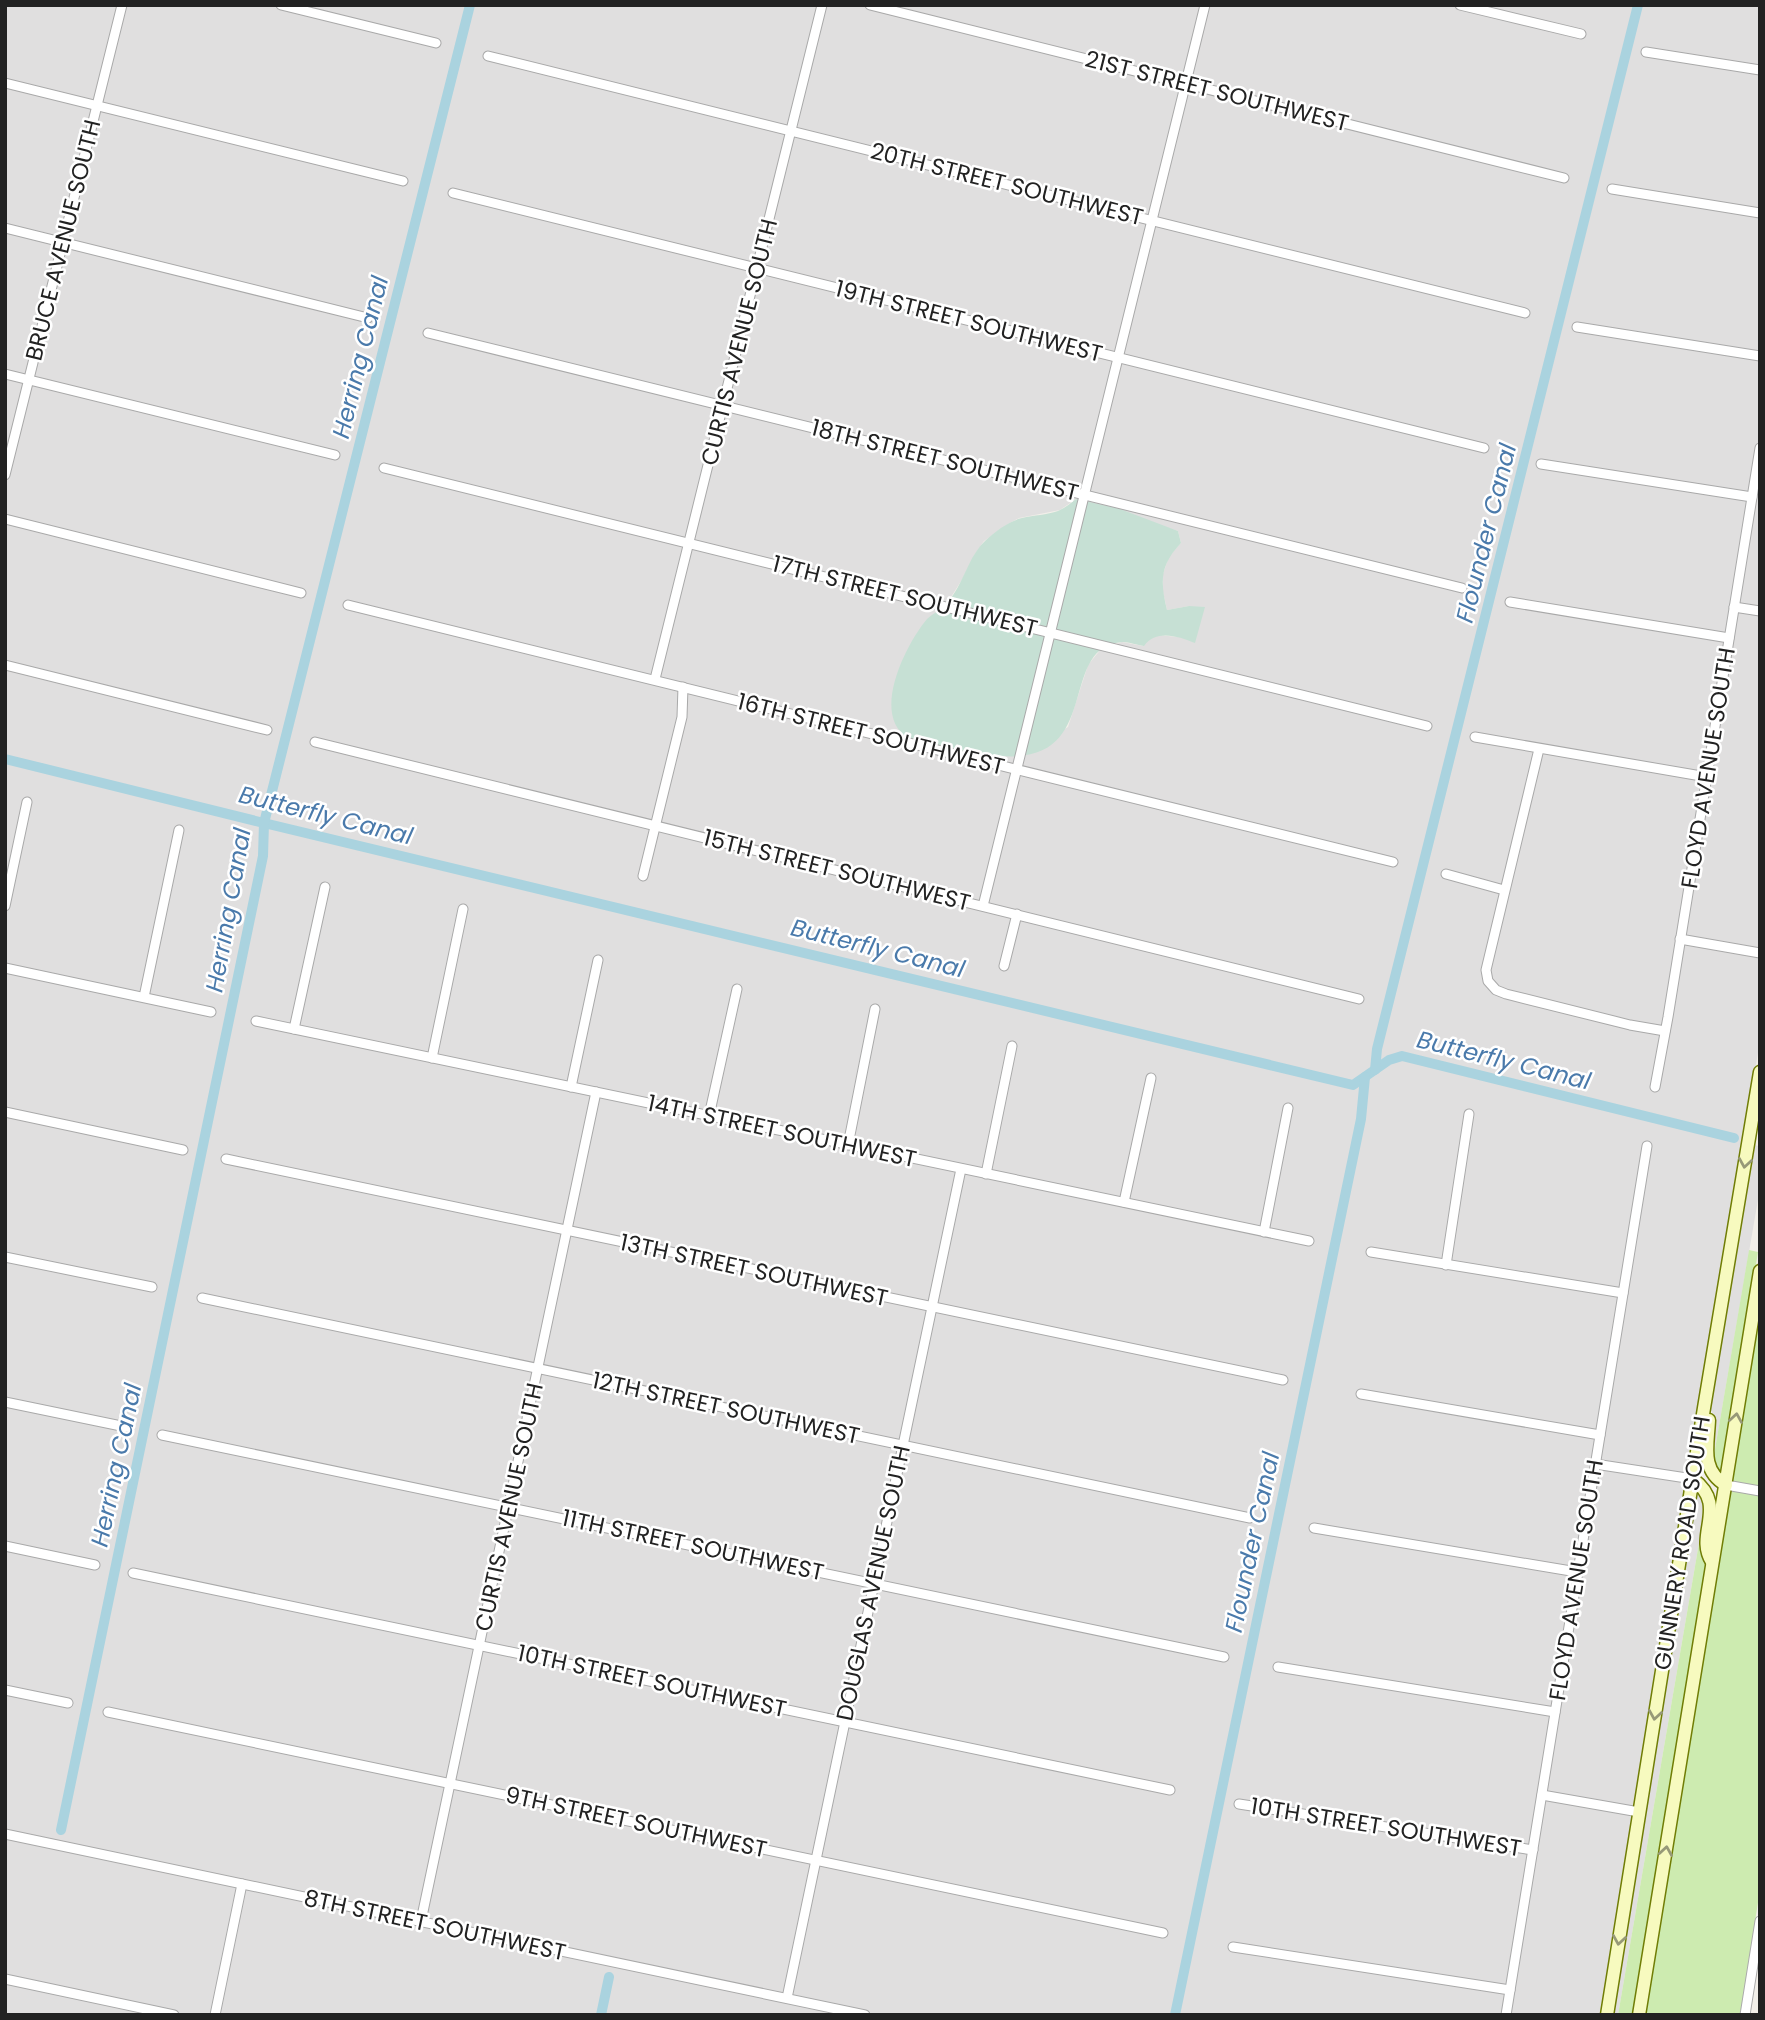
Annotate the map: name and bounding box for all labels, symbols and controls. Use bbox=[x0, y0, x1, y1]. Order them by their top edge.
street label: 21ST STREET SOUTHWEST bbox=[1082, 43, 1352, 139]
street label: BRUCE AVENUE SOUTH bbox=[18, 116, 108, 364]
street label: 20TH STREET SOUTHWEST bbox=[867, 135, 1147, 233]
street label: CURTIS AVENUE SOUTH bbox=[693, 215, 785, 469]
water label: Herring Canal bbox=[324, 272, 396, 442]
street label: 19TH STREET SOUTHWEST bbox=[832, 272, 1106, 370]
street label: 18TH STREET SOUTHWEST bbox=[808, 411, 1082, 509]
water label: Flounder Canal bbox=[1448, 440, 1524, 626]
street label: 17TH STREET SOUTHWEST bbox=[769, 548, 1041, 644]
street label: FLOYD AVENUE SOUTH bbox=[1673, 645, 1743, 891]
street label: 16TH STREET SOUTHWEST bbox=[734, 685, 1008, 783]
water label: Butterfly Canal bbox=[236, 777, 416, 853]
street label: 15TH STREET SOUTHWEST bbox=[700, 821, 974, 919]
water label: Herring Canal bbox=[197, 825, 259, 995]
water label: Butterfly Canal bbox=[788, 910, 968, 986]
water label: Butterfly Canal bbox=[1414, 1022, 1594, 1098]
street label: 14TH STREET SOUTHWEST bbox=[645, 1087, 919, 1175]
one-way arrow bbox=[1738, 1157, 1753, 1169]
street label: 13TH STREET SOUTHWEST bbox=[617, 1226, 891, 1314]
street label: 12TH STREET SOUTHWEST bbox=[589, 1364, 863, 1452]
water label: Herring Canal bbox=[83, 1380, 149, 1550]
street label: CURTIS AVENUE SOUTH bbox=[467, 1380, 551, 1634]
one-way arrow bbox=[1729, 1412, 1744, 1424]
street label: GUNNERY ROAD SOUTH bbox=[1646, 1414, 1718, 1672]
street label: DOUGLAS AVENUE SOUTH bbox=[828, 1442, 918, 1724]
water label: Flounder Canal bbox=[1217, 1449, 1287, 1635]
street label: FLOYD AVENUE SOUTH bbox=[1541, 1457, 1611, 1703]
street label: 11TH STREET SOUTHWEST bbox=[559, 1502, 827, 1588]
street label: 10TH STREET SOUTHWEST bbox=[515, 1637, 789, 1725]
one-way arrow bbox=[1648, 1709, 1663, 1721]
street label: 9TH STREET SOUTHWEST bbox=[502, 1779, 770, 1865]
street label: 10TH STREET SOUTHWEST bbox=[1248, 1790, 1524, 1864]
one-way arrow bbox=[1658, 1845, 1673, 1857]
street label: 8TH STREET SOUTHWEST bbox=[301, 1882, 569, 1968]
one-way arrow bbox=[1612, 1934, 1627, 1946]

